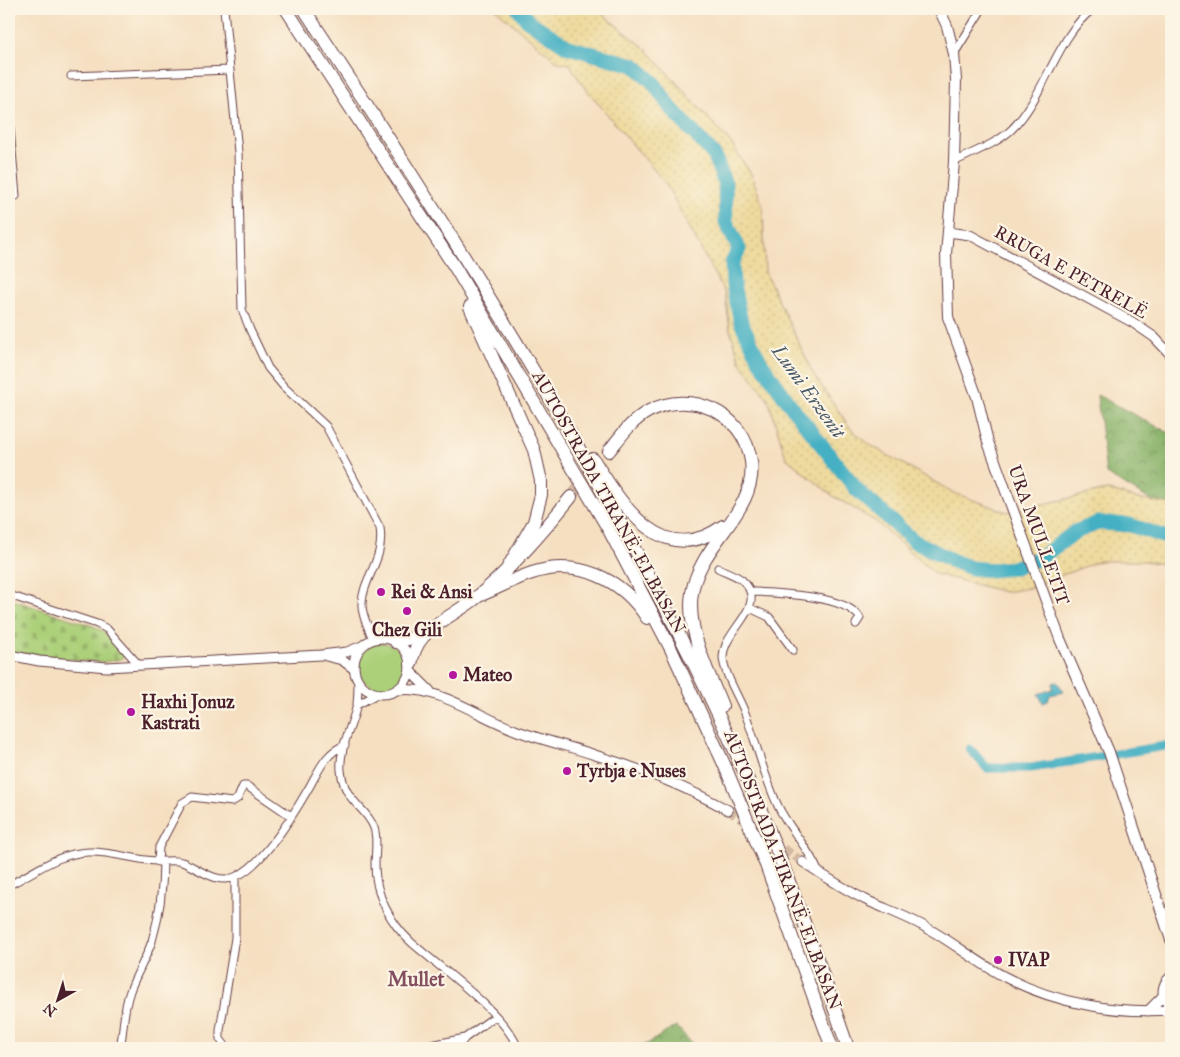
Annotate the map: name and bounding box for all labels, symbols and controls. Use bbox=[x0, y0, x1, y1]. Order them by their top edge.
street label: RRUGA E PETRELË bbox=[990, 221, 1152, 323]
water label: Lumi Erzenit bbox=[766, 339, 851, 443]
street label: AUTOSTRADA TIRANË-ELBASAN bbox=[527, 366, 691, 637]
street label: URA MULLETIT bbox=[1003, 462, 1075, 608]
place label: Rei & Ansi bbox=[391, 581, 473, 603]
marker: Rei & Ansi bbox=[375, 586, 387, 598]
marker: Chez Gili bbox=[401, 605, 413, 617]
place label: Chez Gili bbox=[372, 619, 443, 641]
place label: Mateo bbox=[463, 664, 512, 686]
marker: Mateo bbox=[447, 669, 459, 681]
place label: Haxhi Jonuz Kastrati bbox=[141, 691, 235, 734]
marker: Haxhi Jonuz Kastrati bbox=[125, 706, 137, 718]
street label: AUTOSTRADA TIRANË-ELBASAN bbox=[719, 726, 847, 1013]
place label: Tyrbja e Nuses bbox=[576, 760, 686, 783]
marker: Tyrbja e Nuses bbox=[561, 765, 573, 777]
place label: IVAP bbox=[1008, 949, 1050, 971]
marker: IVAP bbox=[992, 954, 1004, 966]
district label: Mullet bbox=[387, 967, 446, 991]
north arrow bbox=[32, 974, 82, 1024]
text: N bbox=[40, 999, 60, 1020]

